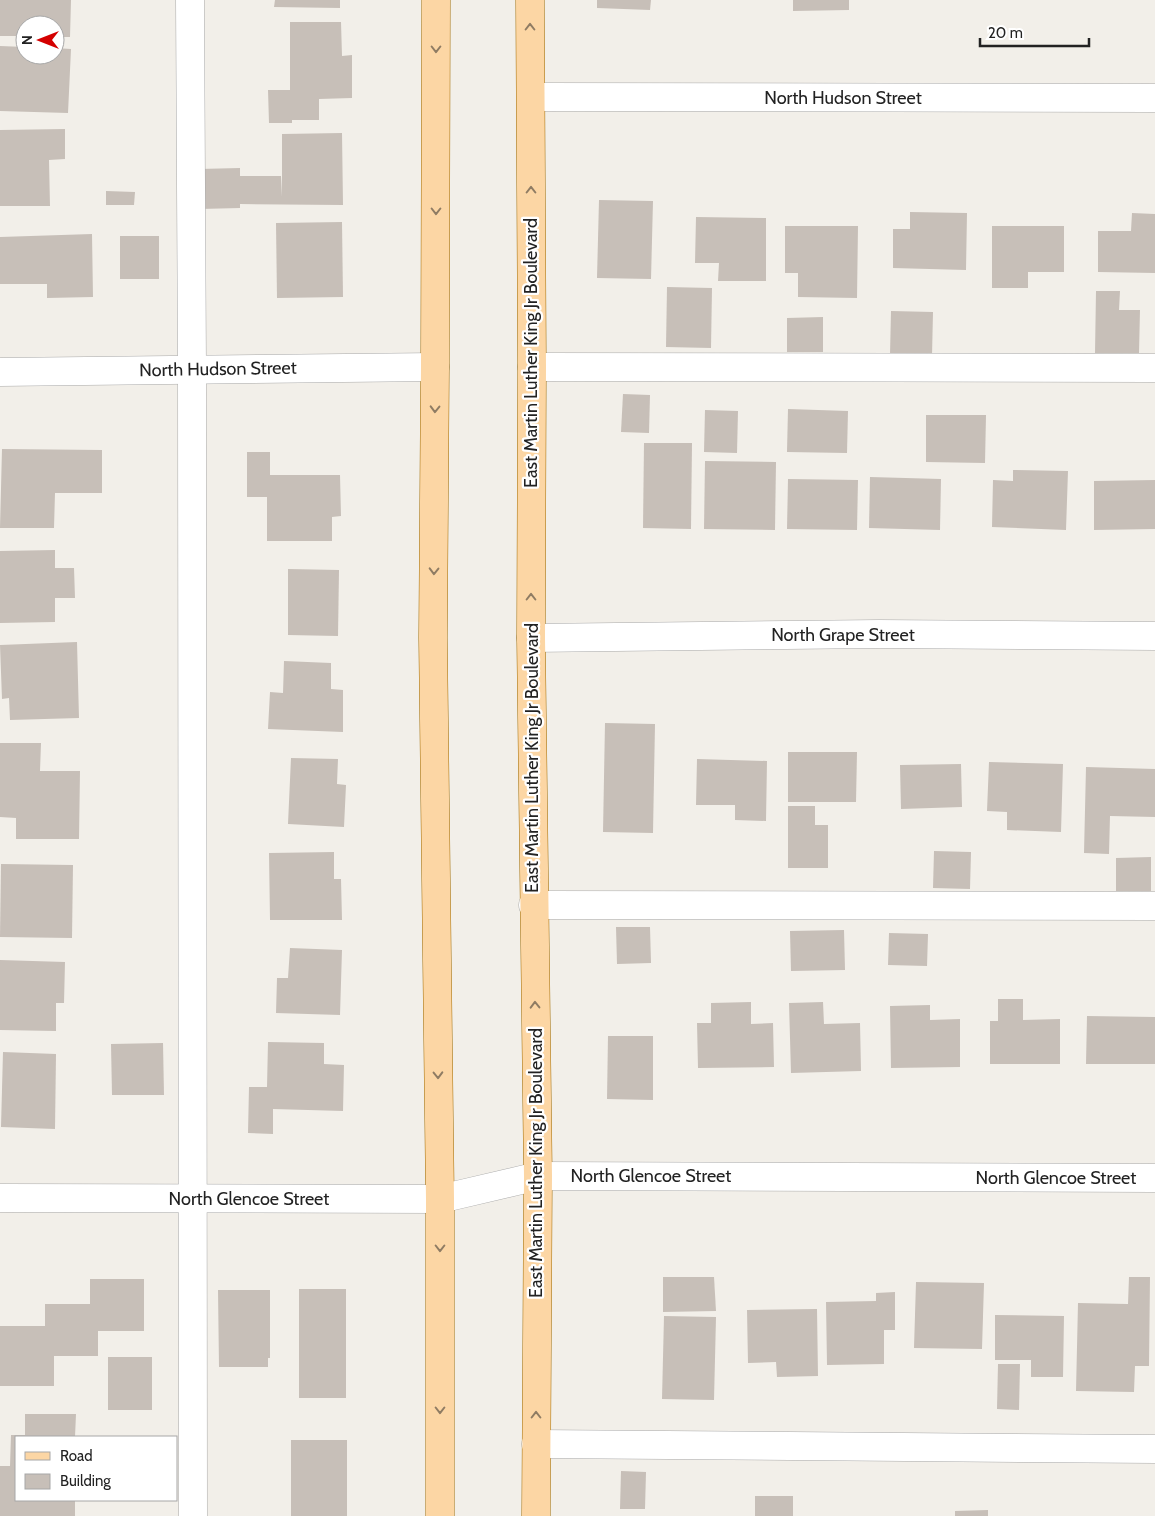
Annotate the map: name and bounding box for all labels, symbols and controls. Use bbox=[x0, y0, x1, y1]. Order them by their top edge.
north arrow bbox=[15, 15, 65, 65]
scale bar bbox=[980, 15, 1089, 47]
one-way arrow bbox=[525, 23, 535, 31]
text: 20 m bbox=[988, 24, 1023, 42]
text: N bbox=[18, 35, 36, 45]
one-way arrow bbox=[431, 45, 441, 53]
street label: North Hudson Street bbox=[764, 87, 922, 109]
one-way arrow bbox=[526, 186, 536, 194]
one-way arrow bbox=[431, 208, 441, 215]
street label: East Martin Luther King Jr Boulevard bbox=[520, 218, 542, 488]
street label: North Hudson Street bbox=[139, 357, 297, 381]
one-way arrow bbox=[430, 405, 440, 413]
one-way arrow bbox=[428, 567, 439, 575]
one-way arrow bbox=[526, 593, 536, 601]
street label: East Martin Luther King Jr Boulevard bbox=[521, 623, 543, 893]
street label: North Grape Street bbox=[771, 624, 915, 646]
one-way arrow bbox=[529, 1001, 540, 1009]
street label: East Martin Luther King Jr Boulevard bbox=[525, 1028, 547, 1298]
one-way arrow bbox=[433, 1072, 443, 1079]
street label: North Glencoe Street bbox=[571, 1165, 731, 1187]
street label: North Glencoe Street bbox=[976, 1167, 1136, 1189]
street label: North Glencoe Street bbox=[169, 1188, 329, 1210]
one-way arrow bbox=[435, 1244, 445, 1252]
one-way arrow bbox=[435, 1406, 445, 1414]
one-way arrow bbox=[531, 1411, 541, 1418]
legend bbox=[15, 1436, 178, 1501]
text: Road bbox=[60, 1447, 93, 1465]
text: Building bbox=[60, 1472, 111, 1490]

